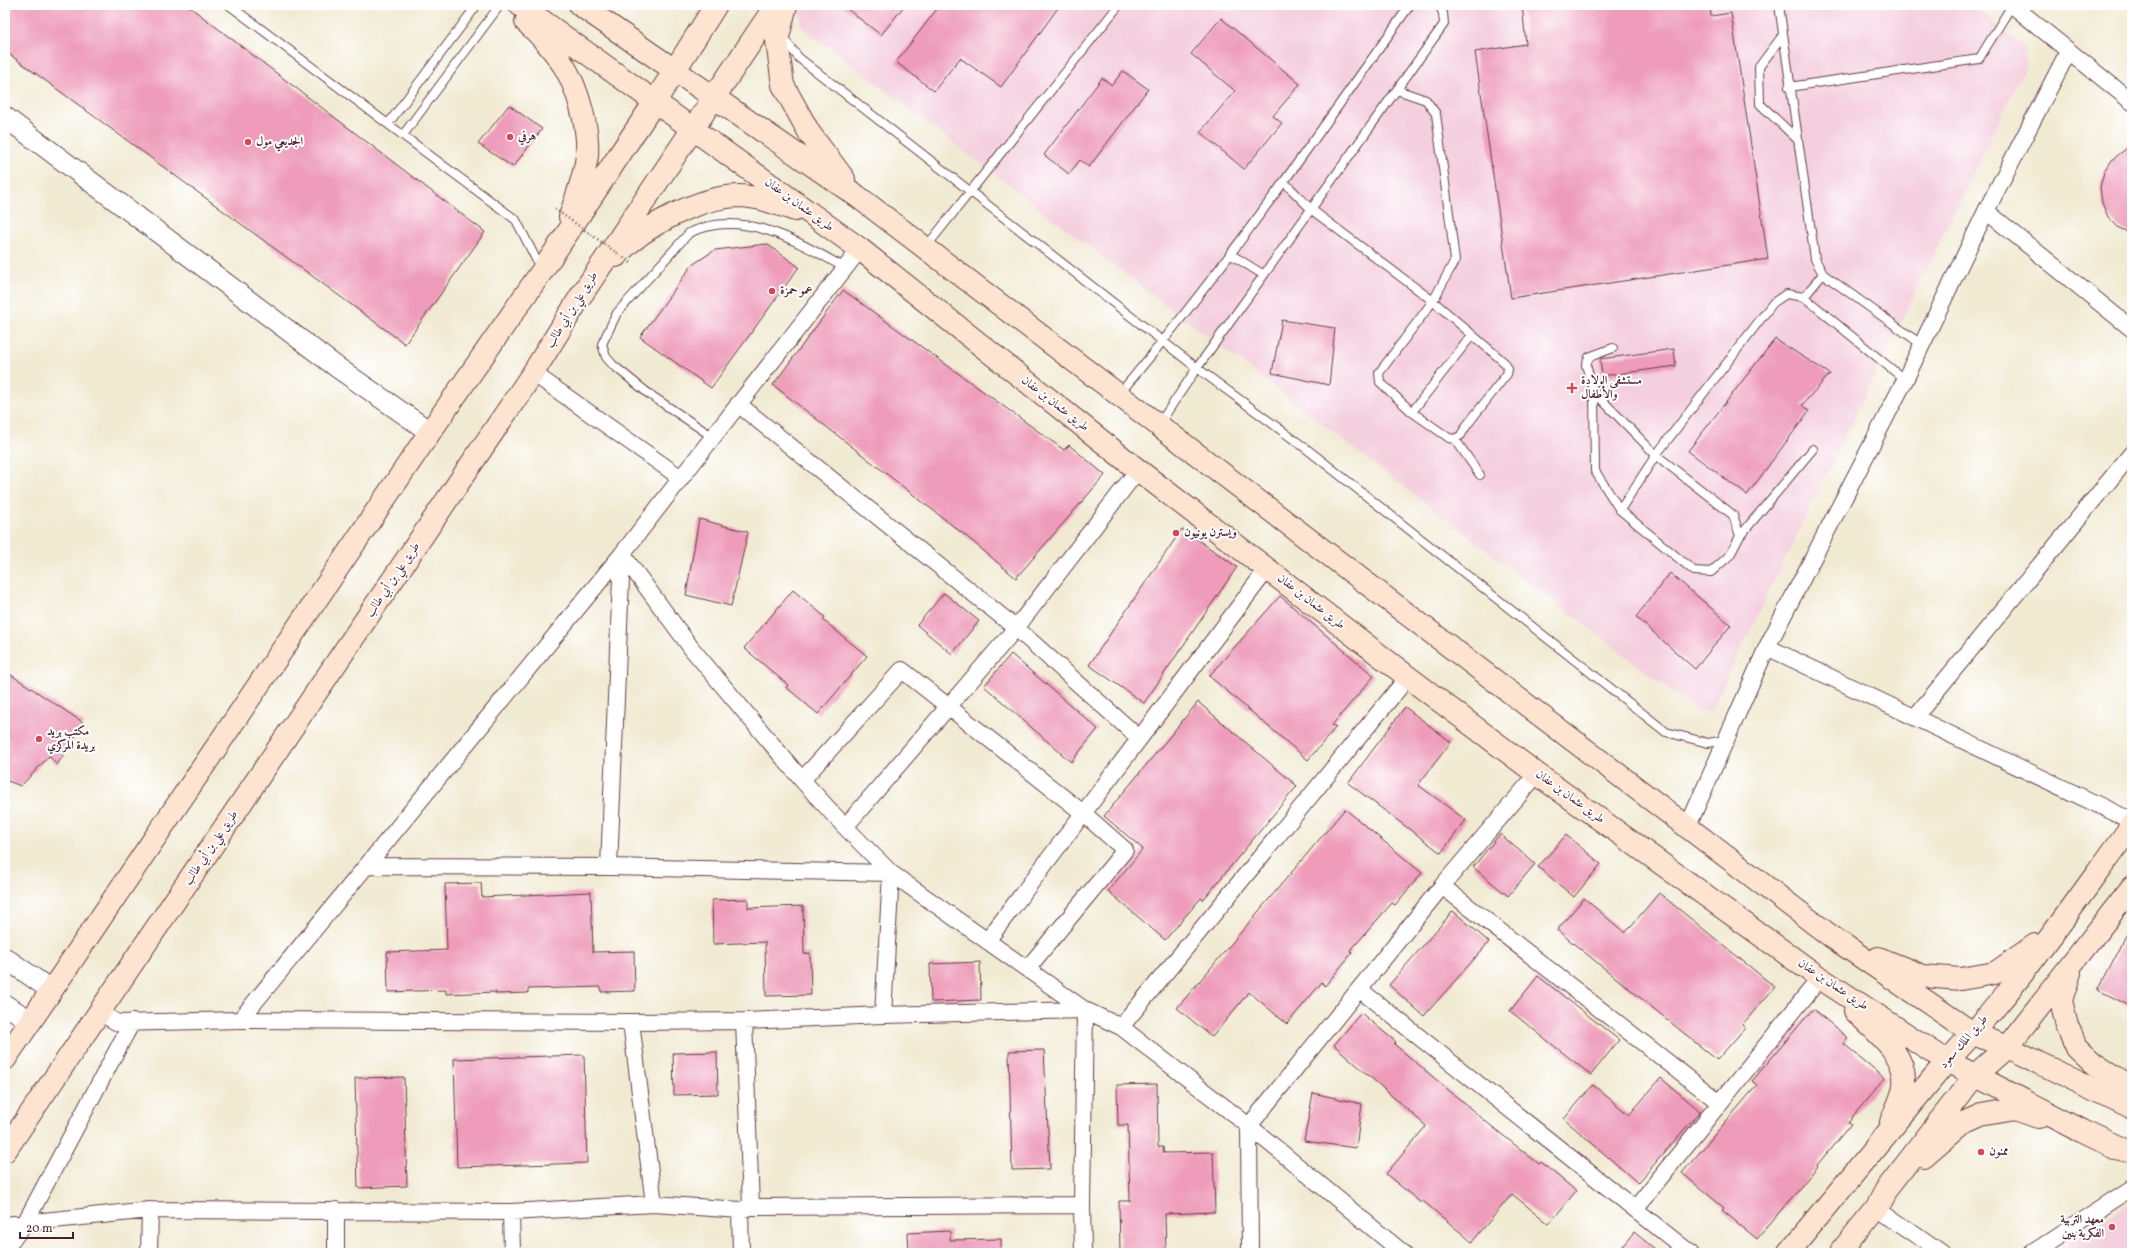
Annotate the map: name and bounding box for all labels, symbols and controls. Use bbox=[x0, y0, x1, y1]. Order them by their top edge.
place label: هرفي bbox=[517, 129, 536, 146]
marker: هرفي bbox=[505, 132, 515, 142]
place label: الجديعي مول bbox=[256, 134, 304, 152]
marker: الجديعي مول bbox=[243, 137, 253, 147]
street label: طريق عثمان بن عفان bbox=[761, 174, 837, 236]
street label: طريق علي بن أبي طالب bbox=[541, 268, 604, 353]
place label: عمو حمزة bbox=[780, 283, 812, 299]
marker: عمو حمزة bbox=[767, 286, 777, 296]
street label: طريق عثمان بن عفان bbox=[1018, 373, 1092, 436]
place label: مستشفى الولادة والأطفال bbox=[1581, 373, 1642, 403]
marker: مستشفى الولادة والأطفال bbox=[1566, 382, 1578, 394]
place label: ويسترن يونيون bbox=[1184, 525, 1237, 541]
marker: ويسترن يونيون bbox=[1171, 528, 1181, 538]
street label: طريق علي بن أبي طالب bbox=[361, 539, 427, 622]
street label: طريق عثمان بن عفان bbox=[1274, 571, 1348, 634]
place label: مكتب بريد بريدة المركزي bbox=[47, 724, 96, 755]
marker: مكتب بريد بريدة المركزي bbox=[34, 734, 44, 744]
street label: طريق عثمان بن عفان bbox=[1532, 766, 1608, 828]
street label: طريق علي بن أبي طالب bbox=[179, 807, 245, 890]
street label: طريق عثمان بن عفان bbox=[1795, 955, 1872, 1015]
street label: طريق الملك سعود bbox=[1936, 1012, 1992, 1072]
place label: ممنون bbox=[1989, 1144, 2008, 1160]
marker: ممنون bbox=[1976, 1147, 1986, 1157]
place label: معهد التربية الفكرية بنين bbox=[2060, 1212, 2104, 1242]
scale bar bbox=[20, 1214, 73, 1240]
text: 20 m bbox=[26, 1221, 53, 1237]
marker: معهد التربية الفكرية بنين bbox=[2107, 1222, 2117, 1232]

